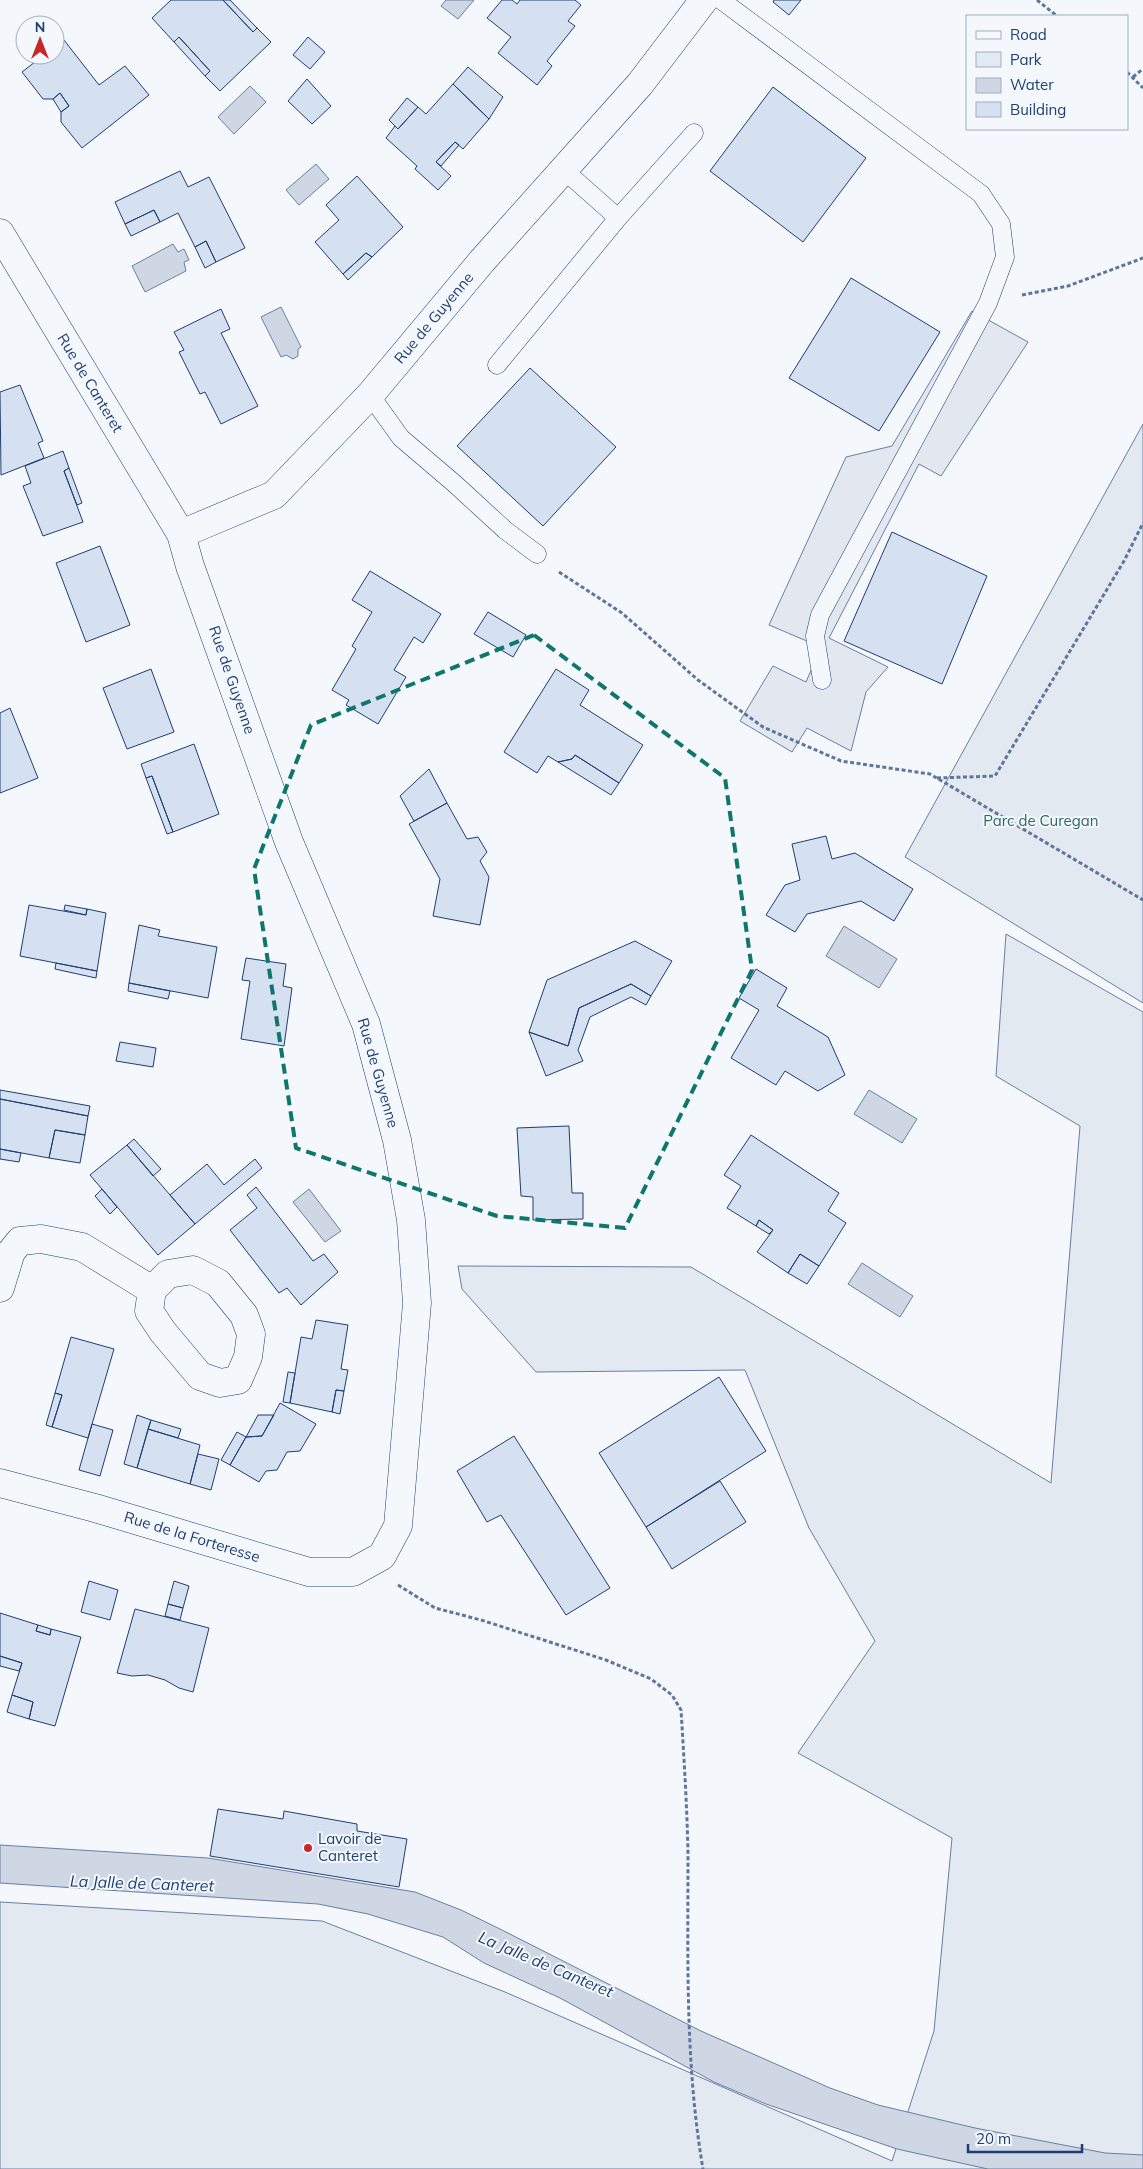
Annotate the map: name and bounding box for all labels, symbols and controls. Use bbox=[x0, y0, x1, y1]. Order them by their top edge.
north arrow bbox=[15, 15, 65, 65]
legend bbox=[966, 15, 1128, 130]
text: N bbox=[35, 18, 45, 36]
text: Road bbox=[1010, 25, 1047, 44]
text: Park bbox=[1010, 50, 1042, 69]
text: Water bbox=[1010, 75, 1054, 94]
text: Building bbox=[1010, 100, 1066, 119]
street label: Rue de Guyenne bbox=[390, 268, 477, 367]
street label: Rue de Canteret bbox=[53, 330, 127, 436]
street label: Rue de Guyenne bbox=[205, 623, 260, 737]
park label: Parc de Curegan bbox=[983, 811, 1099, 830]
street label: Rue de Guyenne bbox=[354, 1016, 403, 1130]
street label: Rue de la Forteresse bbox=[122, 1507, 262, 1566]
place label: Lavoir de Canteret bbox=[318, 1829, 382, 1865]
marker: Lavoir de Canteret bbox=[302, 1842, 314, 1854]
water label: La Jalle de Canteret bbox=[70, 1870, 215, 1896]
water label: La Jalle de Canteret bbox=[476, 1927, 617, 2002]
scale bar bbox=[968, 2122, 1082, 2154]
text: 20 m bbox=[976, 2129, 1011, 2148]

